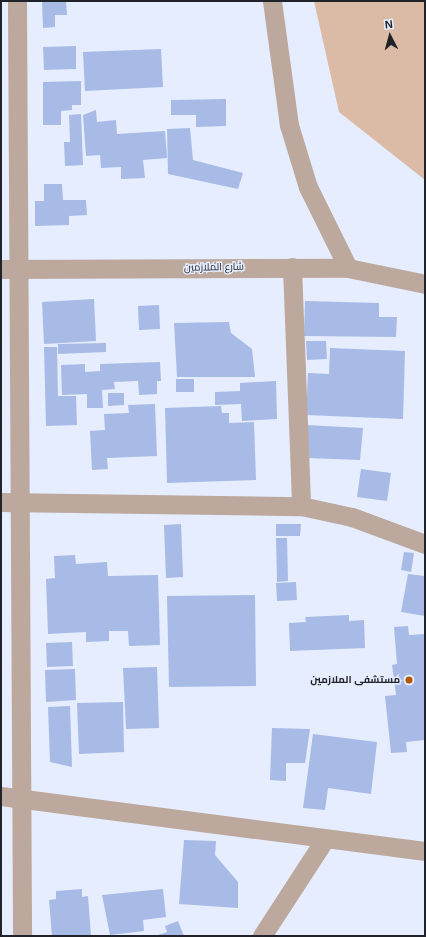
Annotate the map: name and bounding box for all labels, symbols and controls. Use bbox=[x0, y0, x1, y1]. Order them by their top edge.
north arrow bbox=[370, 16, 410, 56]
text: N bbox=[384, 18, 393, 30]
street label: شارع الملازمين bbox=[184, 260, 244, 274]
place label: مستشفى الملازمين bbox=[310, 674, 400, 686]
marker: مستشفى الملازمين bbox=[403, 674, 415, 686]

